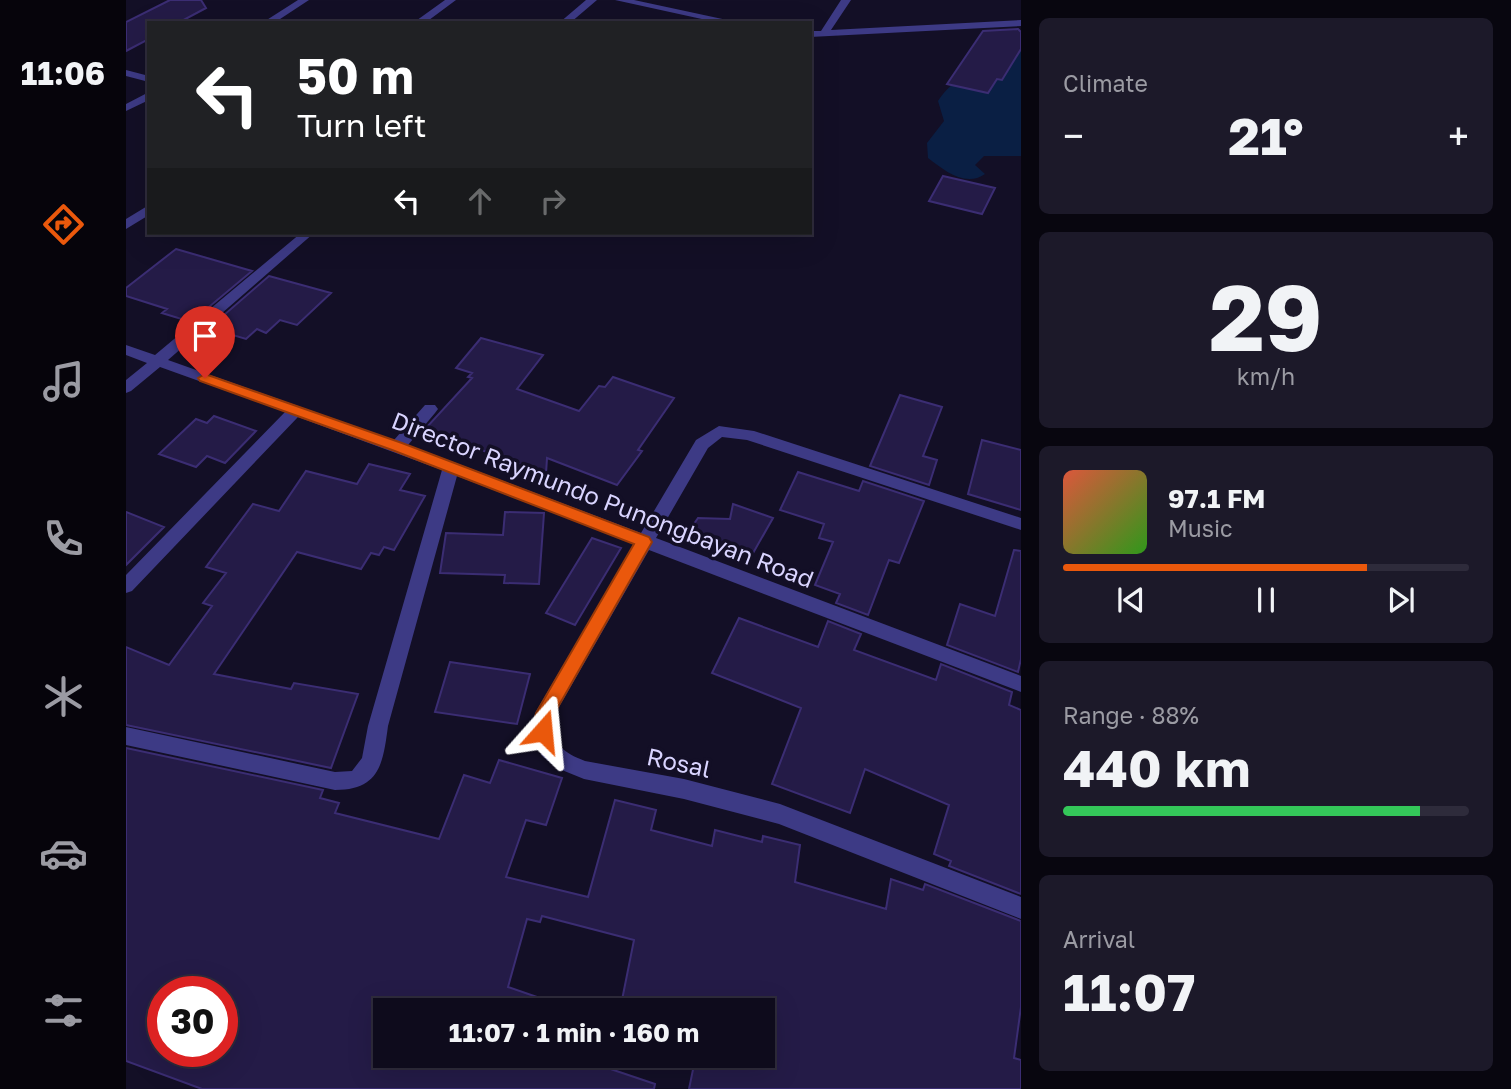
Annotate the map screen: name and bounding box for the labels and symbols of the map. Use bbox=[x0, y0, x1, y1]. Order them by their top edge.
pin bbox=[175, 306, 235, 378]
street label: Director Raymundo Punongbayan Road bbox=[388, 405, 818, 593]
position arrow bbox=[506, 694, 580, 768]
street label: Rosal bbox=[644, 741, 714, 783]
speed limit sign: 30 bbox=[147, 976, 238, 1067]

